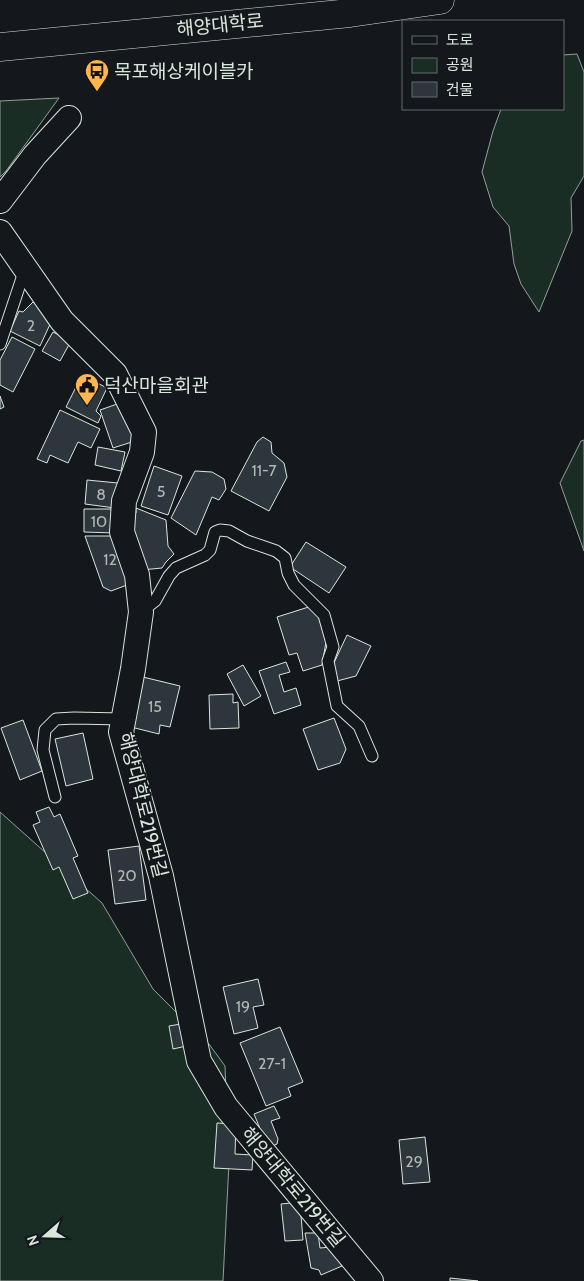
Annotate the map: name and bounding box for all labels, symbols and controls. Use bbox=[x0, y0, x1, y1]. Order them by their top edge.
street label: 해양대학로 bbox=[175, 9, 265, 41]
legend bbox=[402, 20, 564, 110]
text: 도로 bbox=[446, 31, 474, 49]
text: 공원 bbox=[446, 56, 474, 74]
bus stop icon: 목포해상케이블카 bbox=[84, 58, 110, 92]
place label: 목포해상케이블카 bbox=[114, 60, 254, 83]
text: 건물 bbox=[446, 81, 474, 99]
house number: 2 bbox=[27, 316, 35, 335]
public building icon: 덕산마을회관 bbox=[74, 372, 100, 406]
place label: 덕산마을회관 bbox=[104, 374, 209, 397]
house number: 11-7 bbox=[252, 461, 276, 480]
house number: 5 bbox=[157, 482, 165, 501]
house number: 8 bbox=[96, 485, 106, 504]
house number: 10 bbox=[91, 512, 107, 531]
house number: 12 bbox=[103, 550, 117, 569]
house number: 15 bbox=[148, 697, 162, 716]
street label: 해양대학로219번길 bbox=[114, 730, 172, 880]
house number: 20 bbox=[117, 866, 137, 885]
house number: 19 bbox=[236, 997, 250, 1016]
house number: 27-1 bbox=[258, 1054, 286, 1073]
street label: 해양대학로219번길 bbox=[236, 1122, 350, 1252]
house number: 29 bbox=[405, 1152, 423, 1171]
north arrow bbox=[20, 1211, 70, 1261]
text: N bbox=[23, 1233, 43, 1248]

